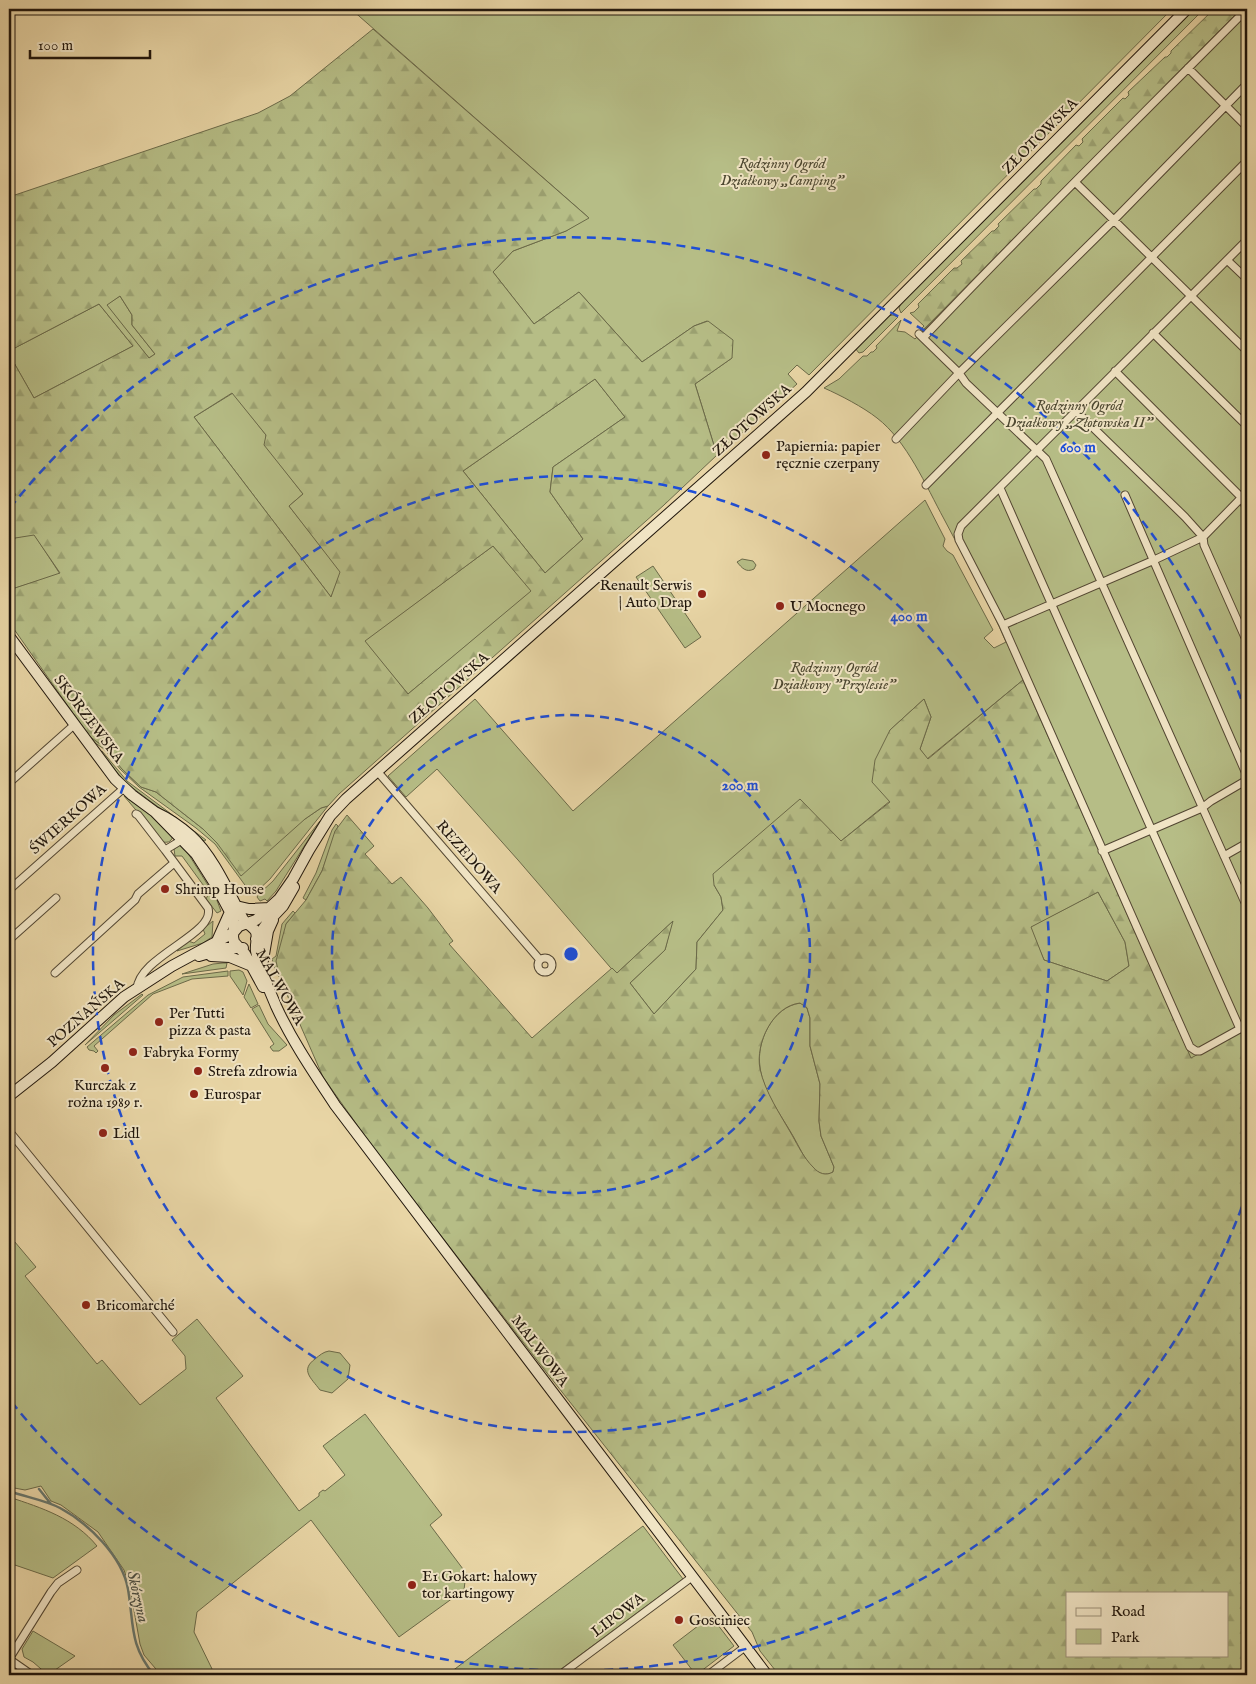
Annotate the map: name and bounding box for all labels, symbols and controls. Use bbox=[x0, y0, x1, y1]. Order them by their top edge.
scale bar bbox=[30, 28, 150, 60]
text: 100 m bbox=[38, 36, 74, 55]
street label: ZŁOTOWSKA bbox=[998, 93, 1083, 178]
park label: Rodzinny Ogród Działkowy „Camping” bbox=[720, 154, 845, 191]
street label: ZŁOTOWSKA bbox=[709, 379, 796, 460]
park label: Rodzinny Ogród Działkowy „Złotowska II” bbox=[1006, 396, 1154, 433]
place label: Papiernia: papier ręcznie czerpany bbox=[776, 437, 881, 473]
text: 600 m bbox=[1060, 438, 1096, 457]
marker: Papiernia: papier ręcznie czerpany bbox=[760, 449, 772, 461]
place label: Renault Serwis | Auto Drap bbox=[600, 576, 692, 612]
marker: Renault Serwis | Auto Drap bbox=[696, 588, 708, 600]
place label: U Mocnego bbox=[790, 597, 866, 616]
marker: U Mocnego bbox=[774, 600, 786, 612]
text: 400 m bbox=[891, 607, 928, 626]
street label: ZŁOTOWSKA bbox=[405, 648, 494, 728]
park label: Rodzinny Ogród Działkowy "Przylesie" bbox=[773, 658, 897, 694]
street label: SKÓRZEWSKA bbox=[50, 671, 129, 768]
text: 200 m bbox=[722, 776, 759, 795]
street label: ŚWIERKOWA bbox=[26, 779, 111, 858]
street label: REZEDOWA bbox=[432, 817, 506, 898]
place label: Shrimp House bbox=[175, 880, 264, 899]
marker: Shrimp House bbox=[159, 883, 171, 895]
street label: MALWOWA bbox=[251, 945, 309, 1029]
centre of rings bbox=[562, 945, 580, 963]
street label: POZNAŃSKA bbox=[44, 974, 129, 1052]
place label: Per Tutti pizza & pasta bbox=[169, 1004, 251, 1040]
marker: Per Tutti pizza & pasta bbox=[153, 1016, 165, 1028]
place label: Fabryka Formy bbox=[143, 1043, 240, 1062]
marker: Fabryka Formy bbox=[127, 1046, 139, 1058]
marker: Kurczak z rożna 1989 r. bbox=[99, 1062, 111, 1074]
place label: Strefa zdrowia bbox=[208, 1062, 298, 1081]
marker: Strefa zdrowia bbox=[192, 1065, 204, 1077]
place label: Kurczak z rożna 1989 r. bbox=[68, 1076, 142, 1112]
place label: Eurospar bbox=[204, 1085, 262, 1104]
marker: Eurospar bbox=[188, 1088, 200, 1100]
place label: Lidl bbox=[113, 1124, 141, 1143]
marker: Lidl bbox=[97, 1127, 109, 1139]
place label: Bricomarché bbox=[96, 1296, 175, 1315]
marker: Bricomarché bbox=[80, 1299, 92, 1311]
street label: MALWOWA bbox=[507, 1311, 574, 1391]
place label: E1 Gokart: halowy tor kartingowy bbox=[422, 1567, 538, 1603]
water label: Skórzyna bbox=[121, 1569, 153, 1625]
marker: E1 Gokart: halowy tor kartingowy bbox=[406, 1579, 418, 1591]
street label: LIPOWA bbox=[588, 1588, 649, 1641]
legend bbox=[1066, 1592, 1228, 1656]
text: Road bbox=[1111, 1602, 1146, 1621]
place label: Gosciniec bbox=[689, 1611, 750, 1630]
marker: Gosciniec bbox=[673, 1614, 685, 1626]
text: Park bbox=[1111, 1628, 1141, 1647]

